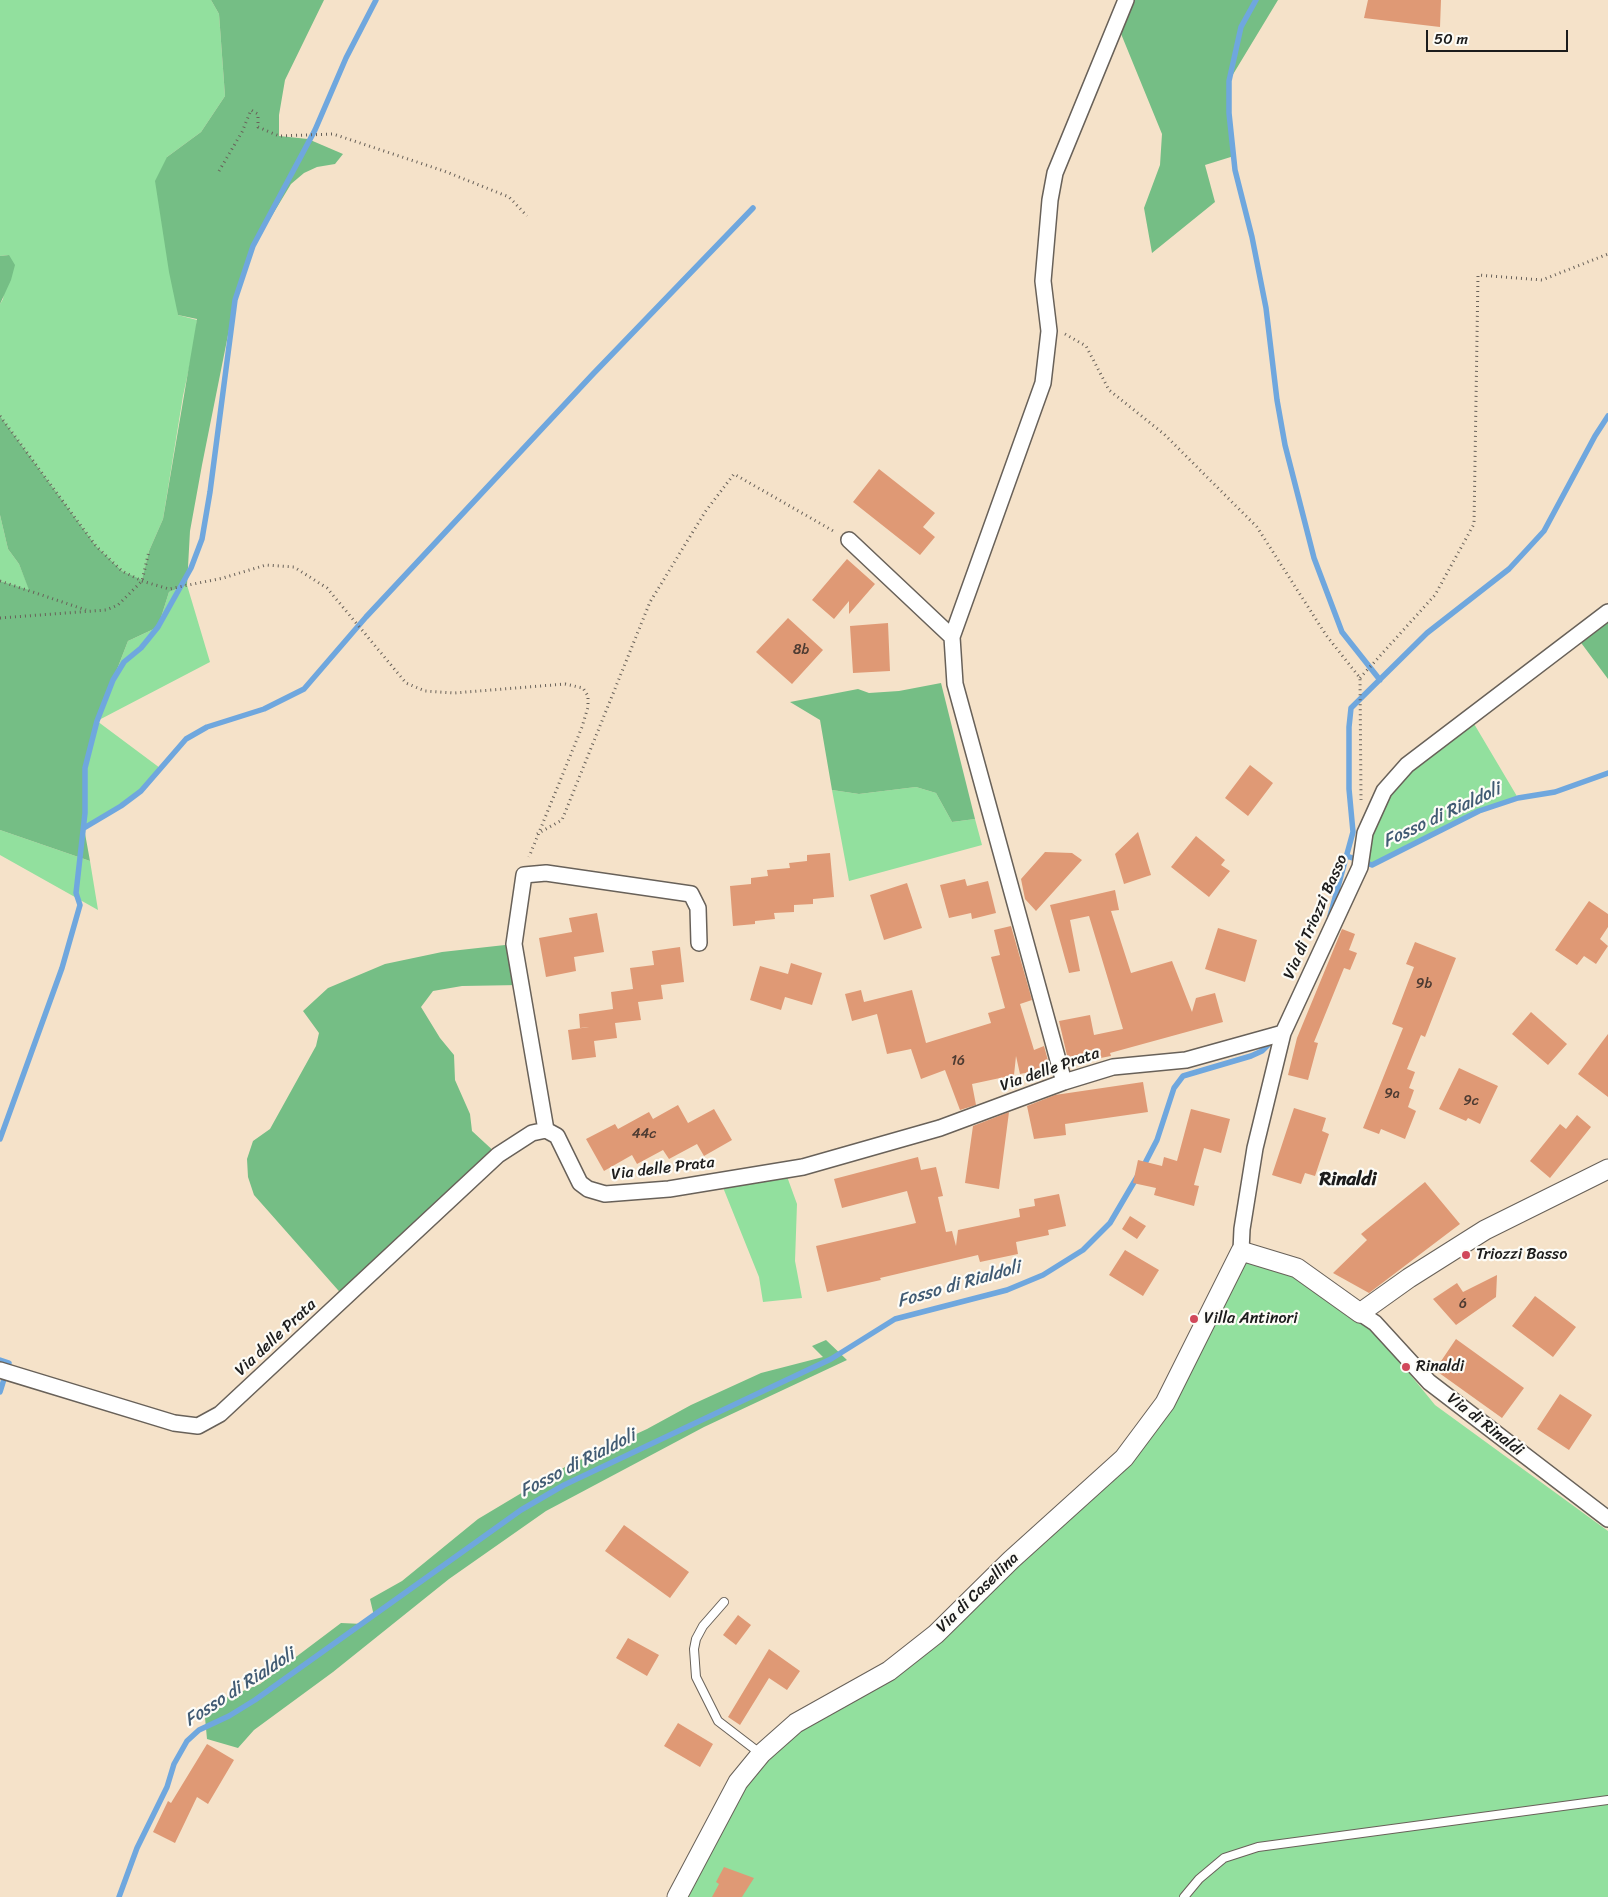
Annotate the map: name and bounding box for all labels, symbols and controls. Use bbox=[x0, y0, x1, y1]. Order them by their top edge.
scale bar bbox=[1428, 20, 1570, 52]
text: 50 m bbox=[1434, 26, 1468, 52]
house number: 8b bbox=[793, 642, 809, 658]
water label: Fosso di Rialdoli bbox=[1380, 779, 1504, 853]
street label: Via di Triozzi Basso bbox=[1280, 852, 1352, 982]
house number: 9b bbox=[1416, 976, 1432, 992]
street label: Via delle Prata bbox=[998, 1044, 1102, 1096]
house number: 16 bbox=[951, 1053, 965, 1069]
house number: 9a bbox=[1384, 1086, 1400, 1102]
house number: 9c bbox=[1463, 1093, 1479, 1109]
house number: 44c bbox=[632, 1126, 656, 1142]
street label: Via delle Prata bbox=[610, 1153, 716, 1185]
district label: Rinaldi bbox=[1319, 1169, 1377, 1191]
place label: Triozzi Basso bbox=[1476, 1245, 1567, 1265]
marker: Triozzi Basso bbox=[1460, 1249, 1472, 1261]
water label: Fosso di Rialdoli bbox=[895, 1257, 1023, 1313]
street label: Via delle Prata bbox=[232, 1296, 320, 1380]
house number: 6 bbox=[1459, 1296, 1467, 1312]
place label: Villa Antinori bbox=[1204, 1309, 1298, 1329]
marker: Villa Antinori bbox=[1188, 1313, 1200, 1325]
place label: Rinaldi bbox=[1416, 1357, 1464, 1377]
marker: Rinaldi bbox=[1400, 1361, 1412, 1373]
street label: Via di Rinaldi bbox=[1443, 1389, 1527, 1461]
water label: Fosso di Rialdoli bbox=[517, 1426, 639, 1502]
street label: Via di Casellina bbox=[933, 1549, 1023, 1637]
water label: Fosso di Rialdoli bbox=[181, 1644, 299, 1732]

